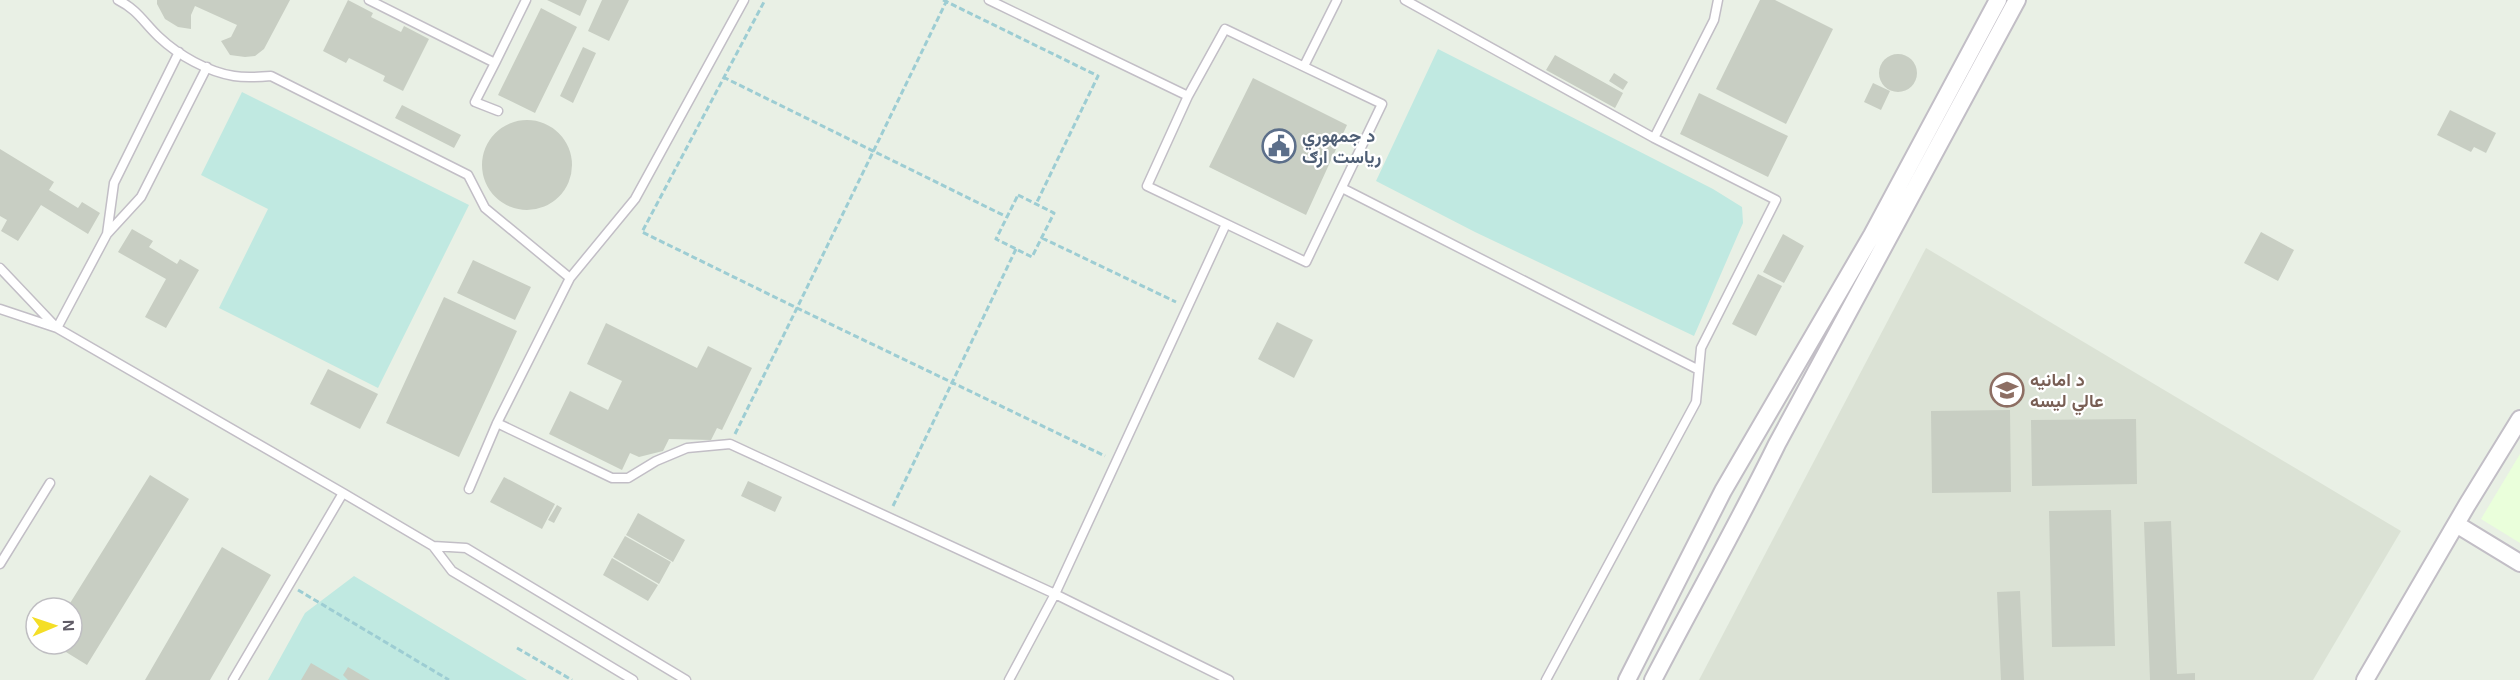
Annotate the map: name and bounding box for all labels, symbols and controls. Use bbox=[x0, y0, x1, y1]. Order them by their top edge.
place label: د جمهوري ریاست ارګ bbox=[1302, 126, 1381, 168]
public building icon: د جمهوري ریاست ارګ bbox=[1261, 128, 1297, 164]
place label: د امانیه عالي لیسه bbox=[2030, 370, 2104, 416]
school or university icon: د امانیه عالي لیسه bbox=[1989, 372, 2025, 408]
north arrow bbox=[24, 596, 84, 656]
text: N bbox=[60, 619, 77, 632]

